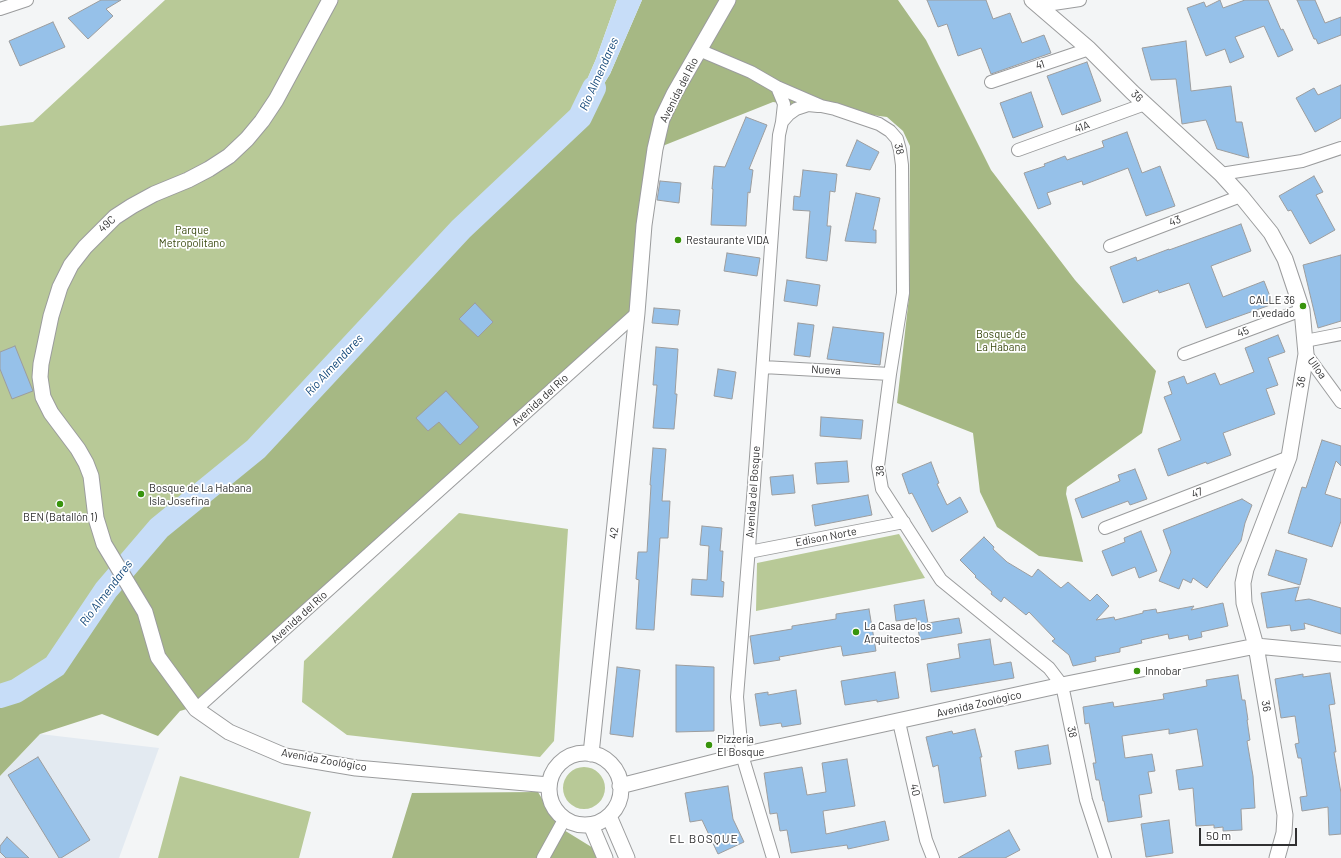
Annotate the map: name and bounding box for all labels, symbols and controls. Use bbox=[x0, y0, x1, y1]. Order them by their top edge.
water label: Río Almendares bbox=[576, 35, 622, 113]
street label: Avenida del Río bbox=[657, 55, 701, 125]
street label: 41 bbox=[1034, 57, 1046, 73]
street label: 36 bbox=[1128, 87, 1146, 105]
street label: 41A bbox=[1072, 118, 1092, 136]
street label: 38 bbox=[891, 142, 907, 156]
street label: 49C bbox=[96, 213, 118, 235]
street label: 43 bbox=[1167, 213, 1183, 229]
park label: Parque Metropolitano bbox=[159, 223, 225, 249]
place label: Restaurante VIDA bbox=[686, 233, 769, 247]
marker: Restaurante VIDA bbox=[673, 235, 683, 245]
place label: CALLE 36 n.vedado bbox=[1249, 293, 1295, 319]
marker: CALLE 36 n.vedado bbox=[1298, 301, 1308, 311]
street label: 45 bbox=[1235, 324, 1251, 340]
park label: Bosque de La Habana bbox=[976, 327, 1026, 353]
water label: Río Almendares bbox=[302, 331, 366, 399]
street label: Ulloa bbox=[1305, 354, 1329, 382]
street label: Nueva bbox=[811, 363, 841, 377]
street label: Avenida del Río bbox=[509, 371, 571, 429]
street label: 36 bbox=[1294, 375, 1308, 389]
street label: Avenida del Bosque bbox=[743, 445, 763, 539]
street label: 38 bbox=[873, 465, 887, 477]
place label: Bosque de La Habana Isla Josefina bbox=[149, 481, 251, 507]
street label: 47 bbox=[1190, 485, 1204, 501]
marker: Bosque de La Habana Isla Josefina bbox=[136, 489, 146, 499]
marker: BEN (Batallón 1) bbox=[55, 499, 65, 509]
place label: BEN (Batallón 1) bbox=[23, 510, 97, 524]
street label: Edison Norte bbox=[794, 525, 858, 549]
street label: 42 bbox=[607, 526, 621, 540]
water label: Río Almendares bbox=[77, 557, 135, 629]
street label: Avenida del Río bbox=[268, 588, 330, 646]
place label: La Casa de los Arquitectos bbox=[864, 619, 931, 645]
marker: La Casa de los Arquitectos bbox=[851, 627, 861, 637]
place label: Innobar bbox=[1145, 664, 1181, 678]
marker: Innobar bbox=[1132, 666, 1142, 676]
street label: Avenida Zoológico bbox=[935, 688, 1023, 720]
street label: 36 bbox=[1259, 699, 1273, 713]
street label: 38 bbox=[1064, 725, 1080, 739]
place label: Pizzería El Bosque bbox=[717, 732, 764, 758]
marker: Pizzería El Bosque bbox=[704, 740, 714, 750]
street label: Avenida Zoológico bbox=[280, 746, 368, 774]
street label: 40 bbox=[907, 783, 923, 797]
scale bar bbox=[1201, 820, 1299, 846]
text: 50 m bbox=[1206, 828, 1231, 842]
district label: EL BOSQUE bbox=[669, 832, 739, 846]

